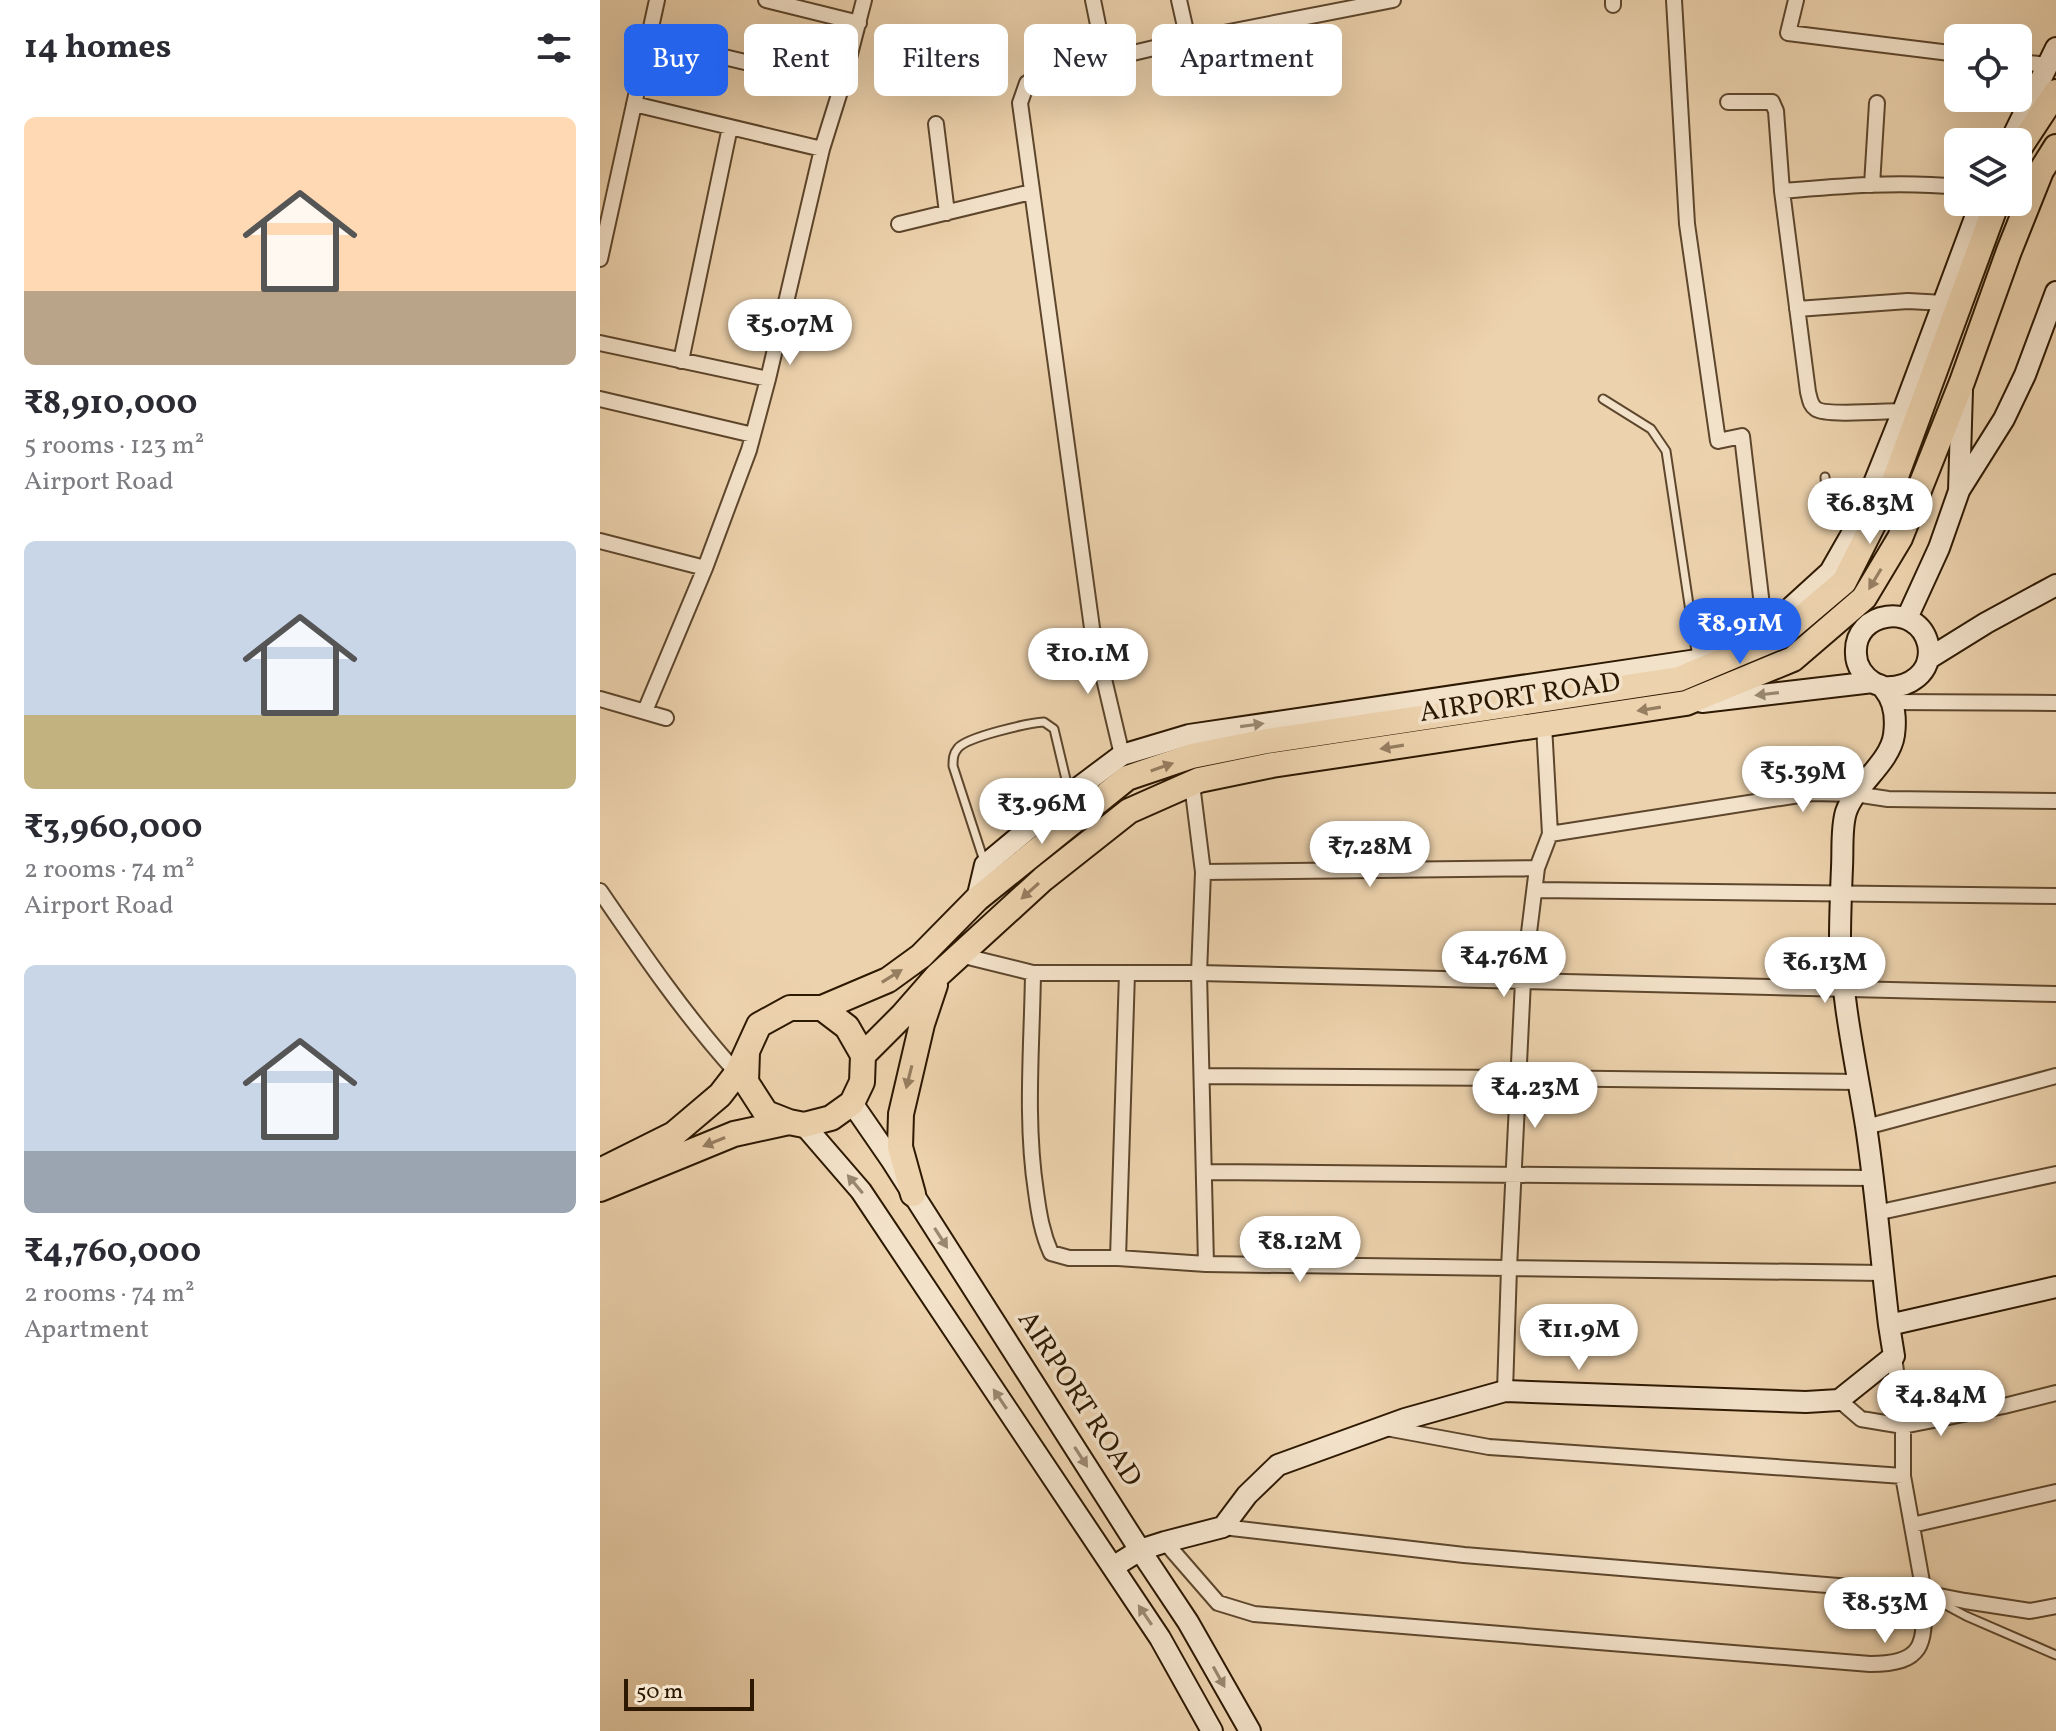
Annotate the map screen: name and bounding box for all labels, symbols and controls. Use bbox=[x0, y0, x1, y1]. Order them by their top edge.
chip: Buy bbox=[624, 24, 728, 96]
chip: Rent bbox=[744, 24, 858, 96]
chip: Filters bbox=[874, 24, 1008, 96]
chip: New bbox=[1024, 24, 1136, 96]
chip: Apartment bbox=[1152, 24, 1342, 96]
map controls bbox=[1944, 24, 2032, 216]
button: locate bbox=[1944, 24, 2032, 112]
text: 14 homes bbox=[24, 25, 171, 72]
icon: filters bbox=[532, 26, 576, 70]
button: layers bbox=[1944, 128, 2032, 216]
icon: home bbox=[228, 169, 372, 313]
pin: ₹5.07M bbox=[725, 299, 855, 367]
text: ₹5.07M bbox=[746, 307, 834, 343]
text: ₹8,910,000 bbox=[24, 381, 197, 428]
text: 5 rooms · 123 m² bbox=[24, 428, 204, 464]
text: Airport Road bbox=[24, 464, 174, 500]
pin: ₹6.83M bbox=[1805, 478, 1935, 546]
text: ₹6.83M bbox=[1826, 486, 1914, 522]
one-way arrow bbox=[1868, 568, 1882, 590]
icon: home bbox=[228, 593, 372, 737]
pin: ₹8.91M bbox=[1675, 598, 1805, 666]
text: ₹8.91M bbox=[1697, 606, 1783, 642]
pin: ₹10.1M bbox=[1023, 628, 1153, 696]
text: ₹10.1M bbox=[1046, 636, 1130, 672]
street label: AIRPORT ROAD bbox=[1417, 663, 1623, 733]
one-way arrow bbox=[1754, 688, 1779, 701]
one-way arrow bbox=[1636, 703, 1661, 716]
one-way arrow bbox=[1240, 719, 1265, 731]
one-way arrow bbox=[1379, 741, 1404, 754]
pin: ₹5.39M bbox=[1738, 746, 1868, 814]
text: ₹5.39M bbox=[1760, 754, 1846, 790]
one-way arrow bbox=[1150, 760, 1174, 772]
pin: ₹3.96M bbox=[977, 778, 1107, 846]
text: ₹3.96M bbox=[997, 786, 1087, 822]
text: ₹3,960,000 bbox=[24, 805, 202, 852]
pin: ₹7.28M bbox=[1305, 821, 1435, 889]
text: ₹7.28M bbox=[1328, 829, 1412, 865]
text: 2 rooms · 74 m² bbox=[24, 852, 195, 888]
one-way arrow bbox=[1020, 882, 1039, 900]
text: Airport Road bbox=[24, 888, 174, 924]
pin: ₹4.76M bbox=[1439, 931, 1569, 999]
pin: ₹6.13M bbox=[1760, 937, 1890, 1005]
text: ₹4.76M bbox=[1460, 939, 1548, 975]
text: ₹6.13M bbox=[1783, 945, 1867, 981]
one-way arrow bbox=[881, 969, 904, 984]
icon: home bbox=[228, 1017, 372, 1161]
pin: ₹4.23M bbox=[1470, 1062, 1600, 1130]
one-way arrow bbox=[902, 1065, 914, 1090]
text: ₹4.23M bbox=[1490, 1070, 1580, 1106]
one-way arrow bbox=[702, 1136, 726, 1149]
one-way arrow bbox=[847, 1174, 863, 1194]
pin: ₹8.12M bbox=[1235, 1216, 1365, 1284]
text: ₹8.12M bbox=[1258, 1224, 1342, 1260]
one-way arrow bbox=[933, 1227, 947, 1249]
text: ₹4,760,000 bbox=[24, 1229, 201, 1276]
text: 2 rooms · 74 m² bbox=[24, 1276, 195, 1312]
street label: AIRPORT ROAD bbox=[1007, 1303, 1151, 1495]
pin: ₹11.9M bbox=[1514, 1304, 1644, 1372]
text: Apartment bbox=[24, 1312, 149, 1348]
text: ₹11.9M bbox=[1538, 1312, 1620, 1348]
pin: ₹4.84M bbox=[1876, 1370, 2006, 1438]
text: ₹4.84M bbox=[1895, 1378, 1987, 1414]
one-way arrow bbox=[994, 1388, 1008, 1410]
one-way arrow bbox=[1073, 1446, 1087, 1468]
pin: ₹8.53M bbox=[1820, 1577, 1950, 1645]
text: ₹8.53M bbox=[1842, 1585, 1928, 1621]
one-way arrow bbox=[1138, 1604, 1153, 1626]
one-way arrow bbox=[1212, 1666, 1226, 1688]
scale bar bbox=[624, 1675, 754, 1711]
text: 50 m bbox=[636, 1677, 683, 1708]

